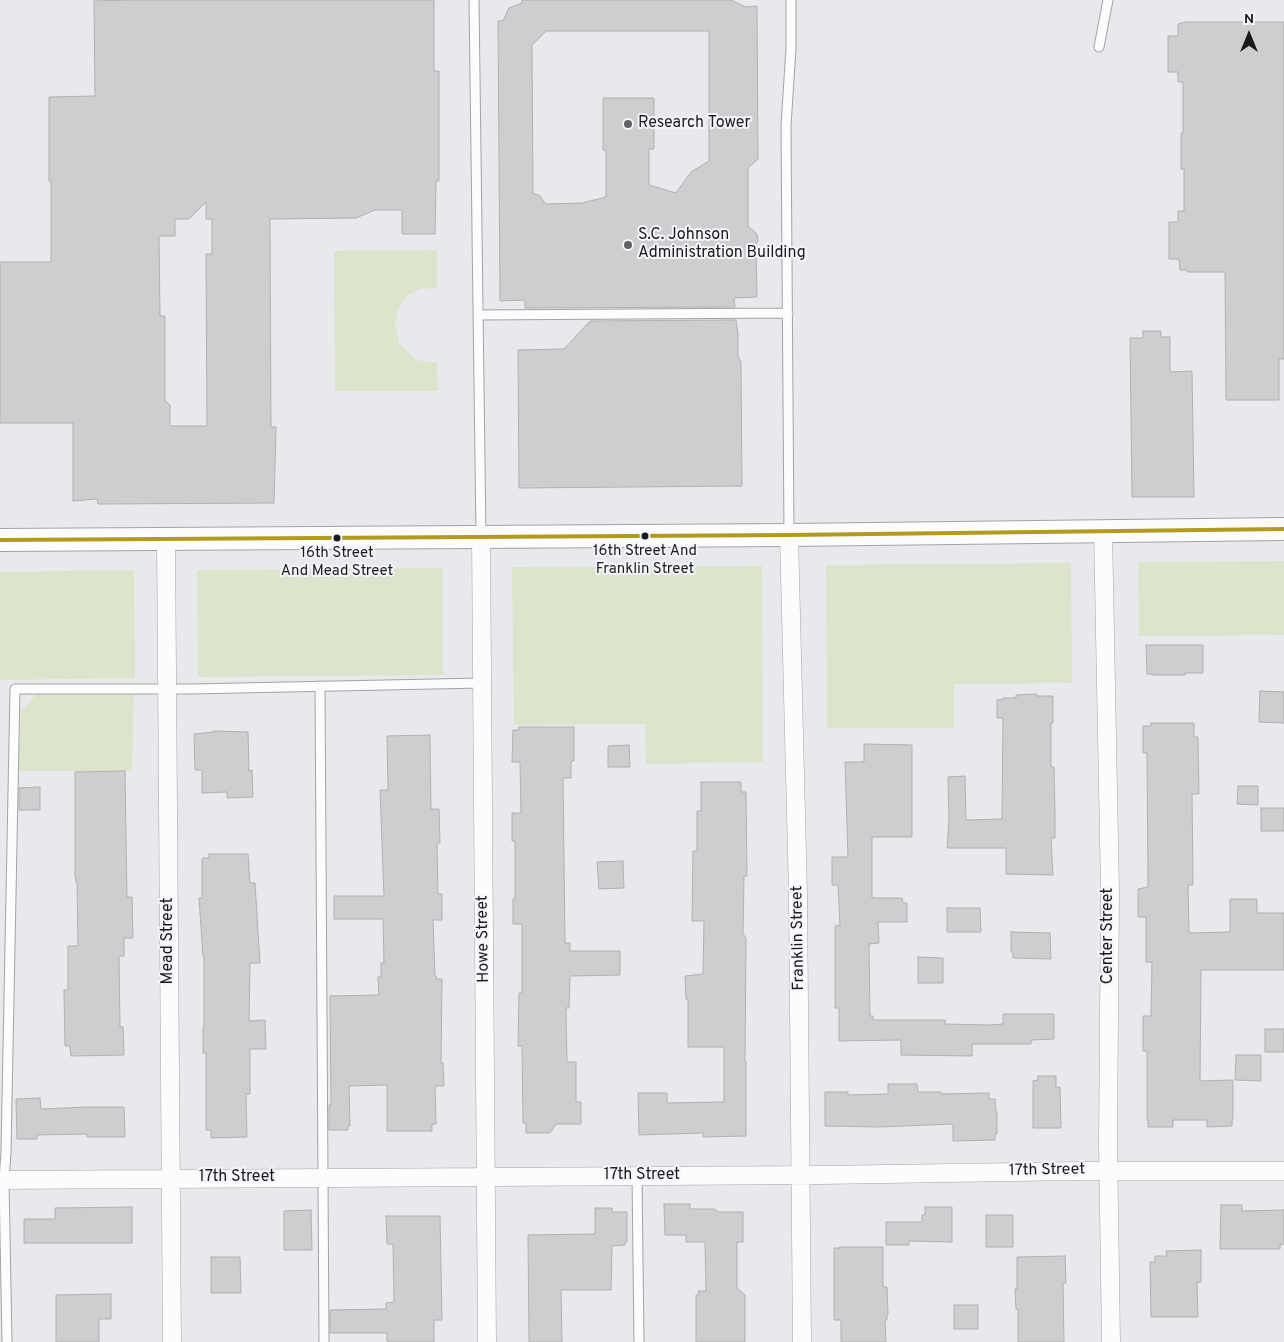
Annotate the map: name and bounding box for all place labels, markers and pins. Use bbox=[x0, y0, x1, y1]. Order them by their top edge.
place label: Research Tower bbox=[638, 114, 751, 134]
marker: Research Tower bbox=[622, 118, 634, 130]
place label: S.C. Johnson Administration Building bbox=[638, 226, 806, 264]
marker: S.C. Johnson Administration Building bbox=[622, 239, 634, 251]
marker: 16th Street And Franklin Street bbox=[640, 531, 650, 541]
marker: 16th Street And Mead Street bbox=[332, 533, 342, 543]
place label: 16th Street And Franklin Street bbox=[593, 543, 697, 578]
place label: 16th Street And Mead Street bbox=[281, 545, 393, 580]

